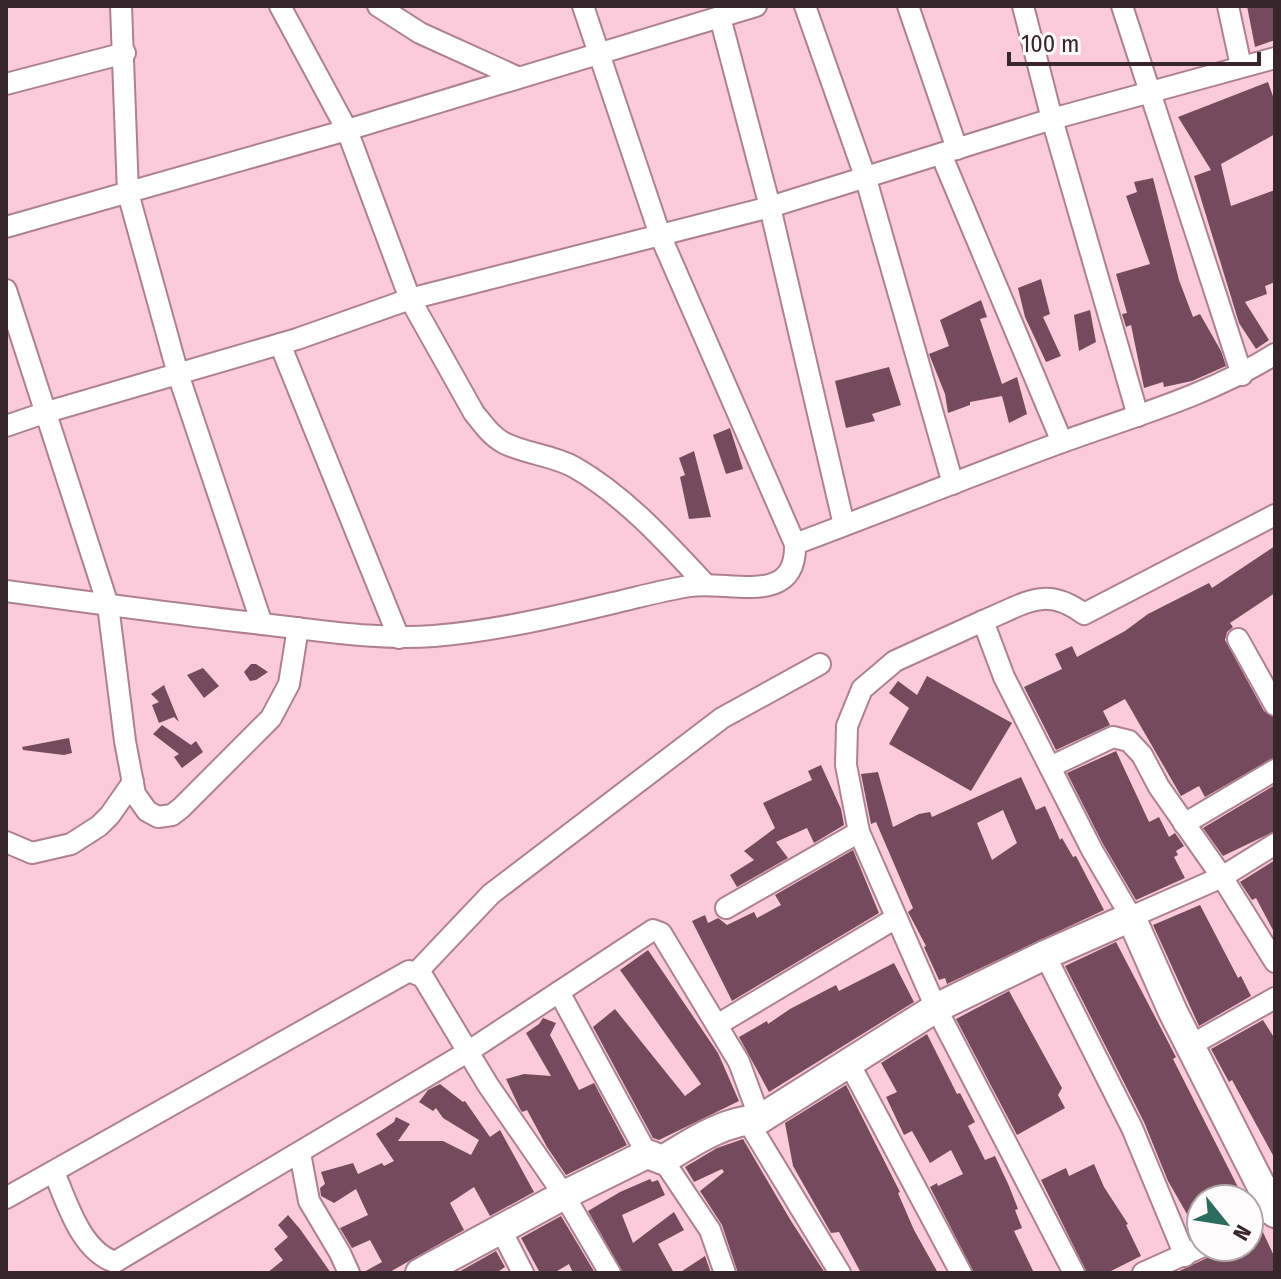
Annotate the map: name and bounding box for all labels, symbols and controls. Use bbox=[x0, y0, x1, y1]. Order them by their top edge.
scale bar bbox=[1009, 16, 1259, 66]
text: 100 m bbox=[1021, 30, 1079, 58]
north arrow bbox=[1185, 1183, 1265, 1263]
text: N bbox=[1227, 1220, 1257, 1245]

